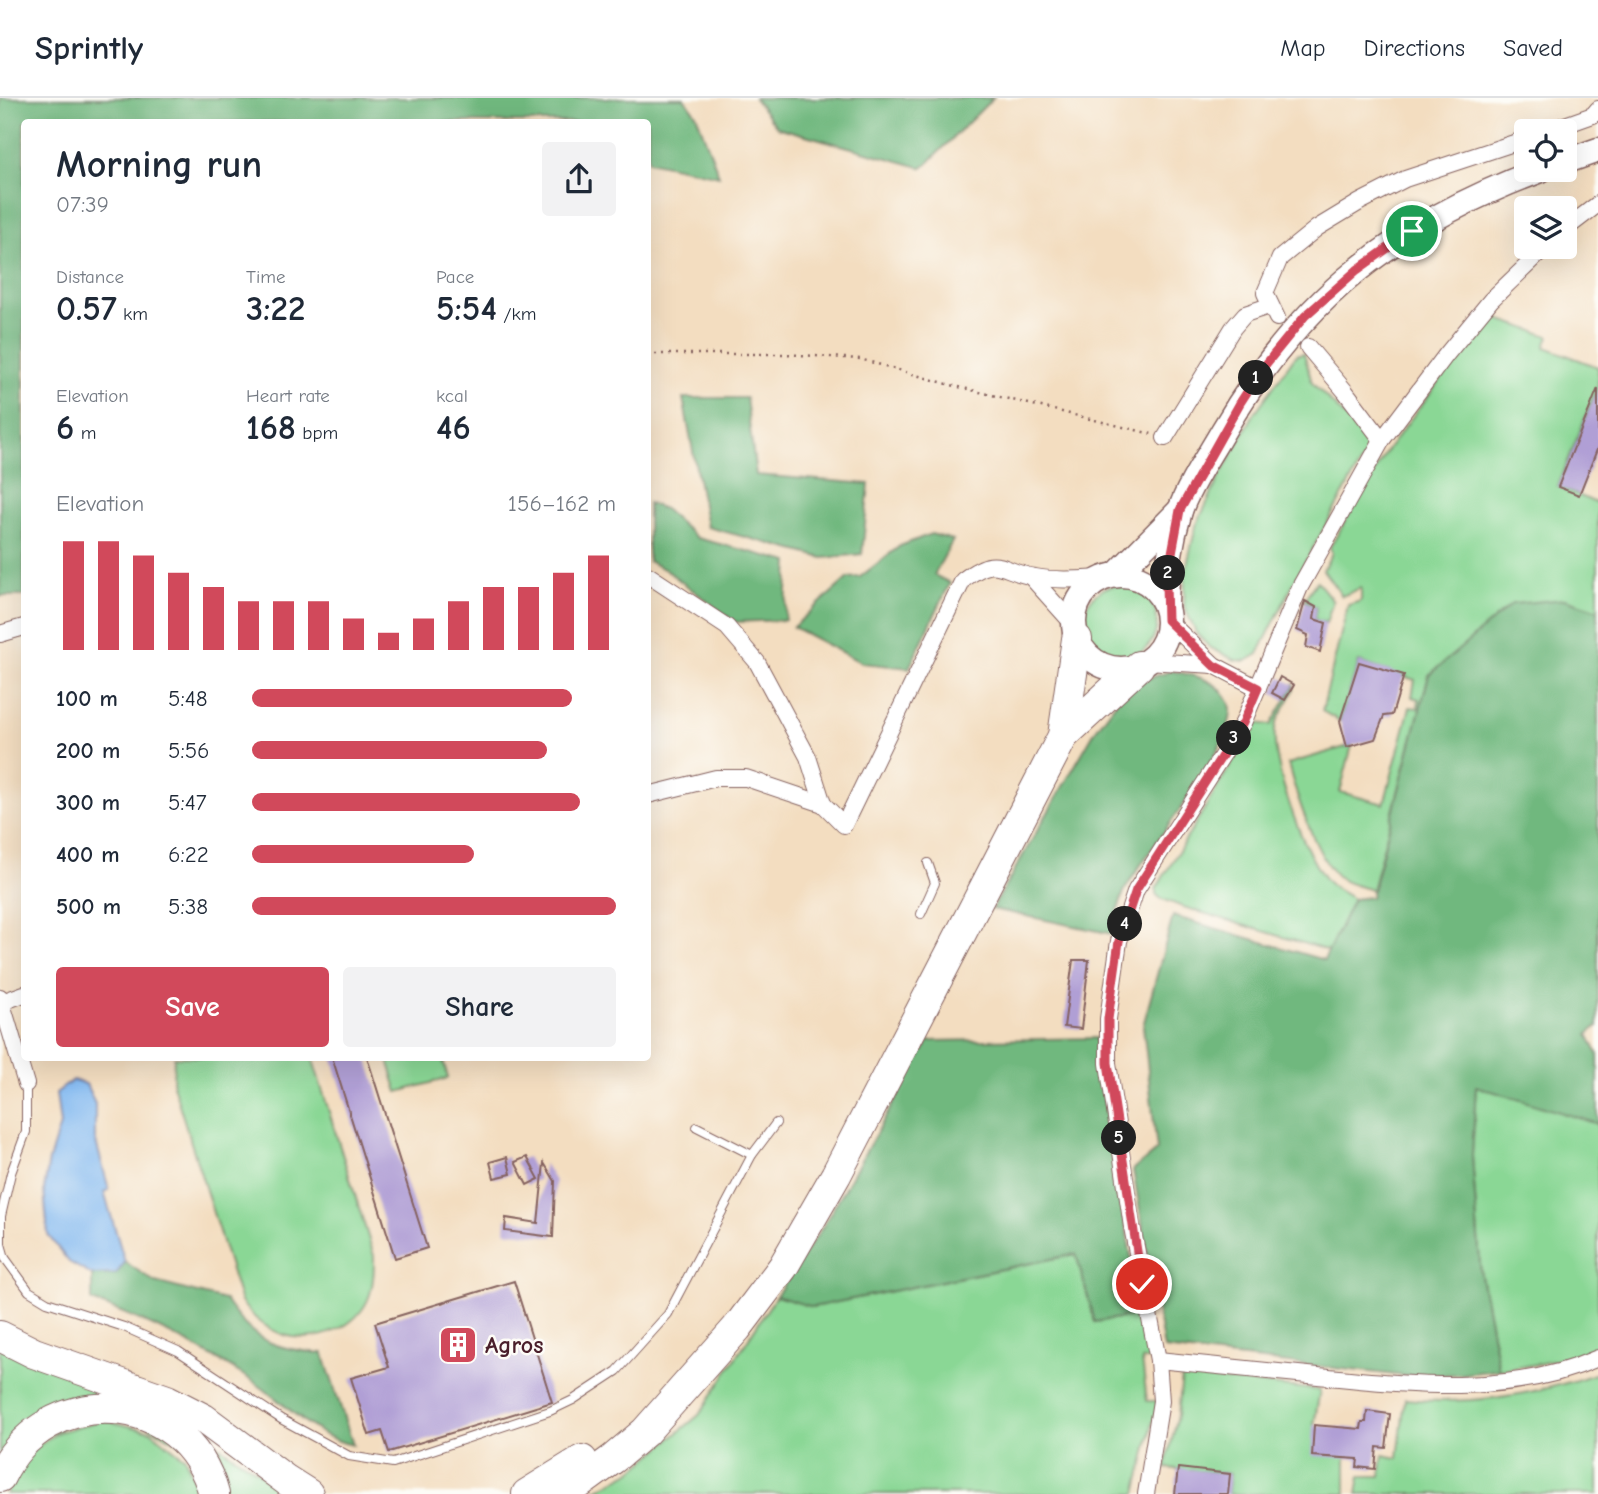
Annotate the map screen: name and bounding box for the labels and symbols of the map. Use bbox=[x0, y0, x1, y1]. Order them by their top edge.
pin bbox=[1382, 201, 1442, 261]
pin: 1 bbox=[1238, 360, 1274, 396]
pin: 2 bbox=[1150, 556, 1186, 590]
pin: 3 bbox=[1216, 720, 1252, 756]
pin: 4 bbox=[1108, 906, 1142, 942]
pin: 5 bbox=[1102, 1121, 1136, 1156]
pin bbox=[1112, 1254, 1172, 1314]
building icon: Agros bbox=[437, 1324, 479, 1366]
place label: Agros bbox=[485, 1331, 543, 1359]

